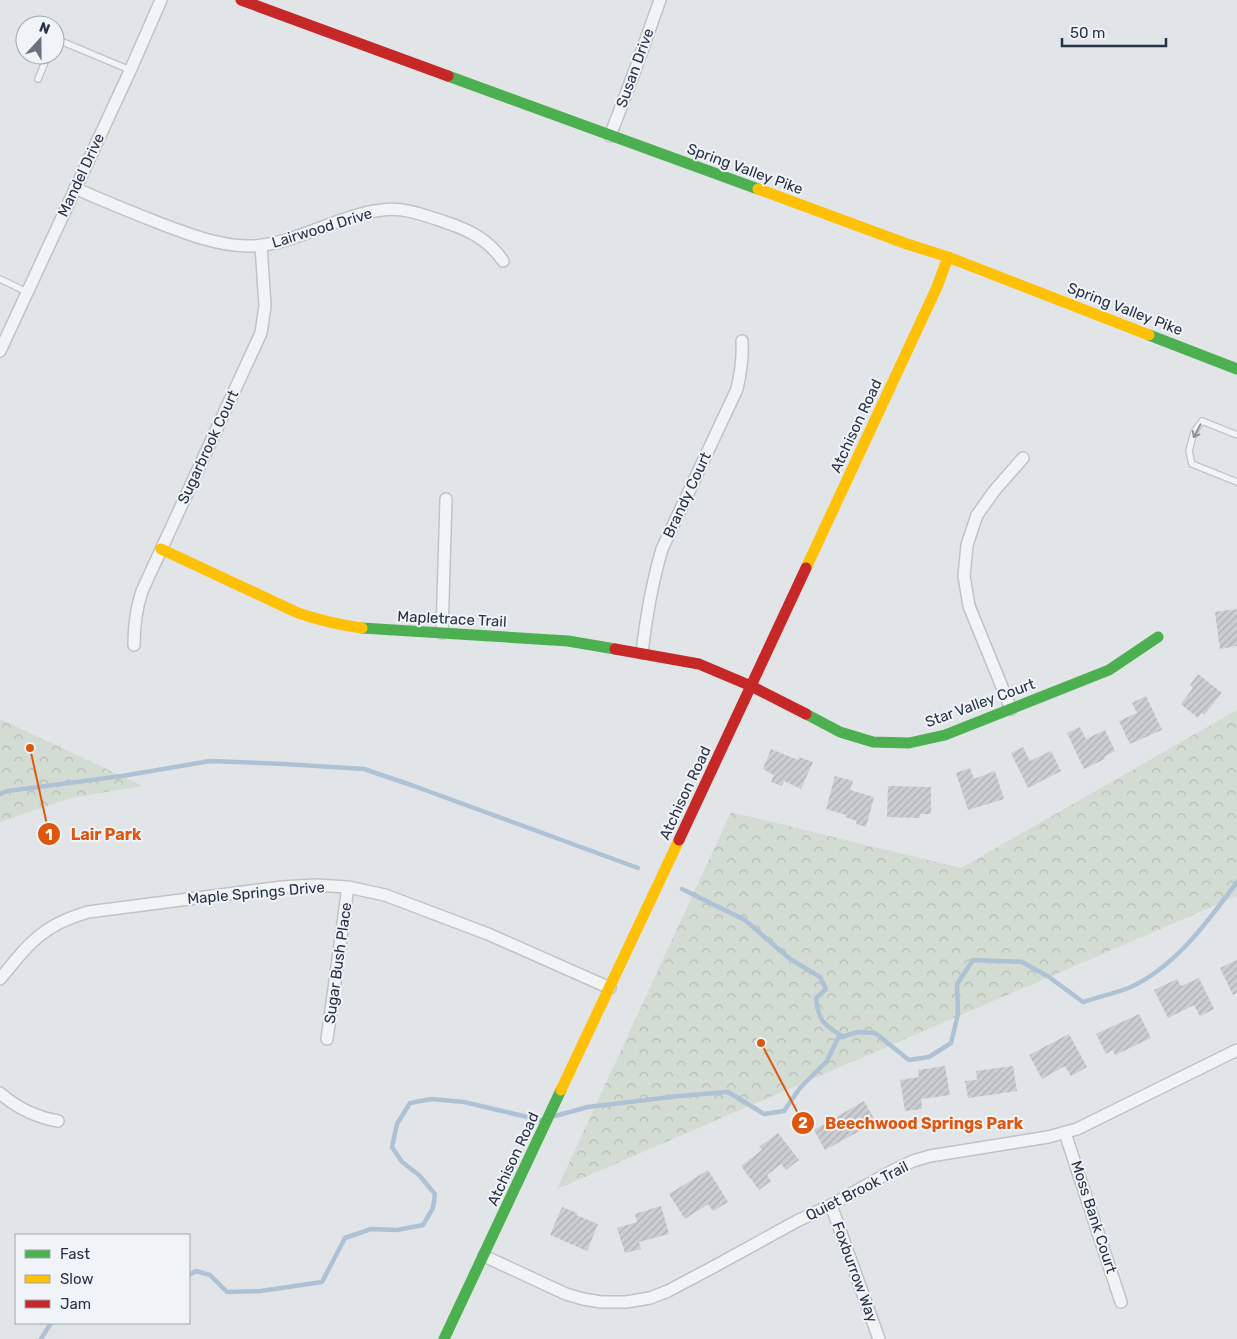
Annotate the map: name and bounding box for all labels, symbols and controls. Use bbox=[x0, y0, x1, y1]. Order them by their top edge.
north arrow bbox=[15, 15, 65, 65]
scale bar bbox=[1062, 15, 1166, 47]
text: N bbox=[37, 19, 52, 38]
text: 50 m bbox=[1070, 24, 1105, 42]
street label: Susan Drive bbox=[612, 26, 658, 110]
street label: Mandel Drive bbox=[54, 130, 108, 220]
street label: Spring Valley Pike bbox=[685, 140, 805, 198]
street label: Lairwood Drive bbox=[270, 204, 374, 252]
street label: Spring Valley Pike bbox=[1065, 279, 1185, 339]
street label: Atchison Road bbox=[826, 376, 886, 476]
street label: Sugarbrook Court bbox=[174, 387, 242, 507]
one-way arrow bbox=[1192, 423, 1202, 438]
street label: Brandy Court bbox=[659, 449, 715, 541]
street label: Mapletrace Trail bbox=[397, 607, 507, 631]
street label: Star Valley Court bbox=[923, 675, 1037, 731]
street label: Atchison Road bbox=[655, 743, 715, 843]
callout: Lair Park bbox=[36, 819, 152, 850]
text: Lair Park bbox=[71, 825, 142, 844]
text: 1 bbox=[45, 826, 53, 844]
street label: Maple Springs Drive bbox=[187, 878, 325, 908]
street label: Sugar Bush Place bbox=[321, 901, 355, 1025]
callout: Beechwood Springs Park bbox=[790, 1108, 1033, 1139]
street label: Atchison Road bbox=[483, 1109, 543, 1209]
text: 2 bbox=[798, 1114, 808, 1132]
text: Beechwood Springs Park bbox=[825, 1114, 1024, 1133]
street label: Quiet Brook Trail bbox=[803, 1157, 911, 1225]
street label: Moss Bank Court bbox=[1067, 1158, 1121, 1276]
street label: Foxburrow Way bbox=[828, 1219, 882, 1325]
legend bbox=[15, 1234, 190, 1324]
text: Fast bbox=[60, 1245, 90, 1263]
text: Slow bbox=[60, 1270, 93, 1288]
text: Jam bbox=[60, 1295, 91, 1313]

